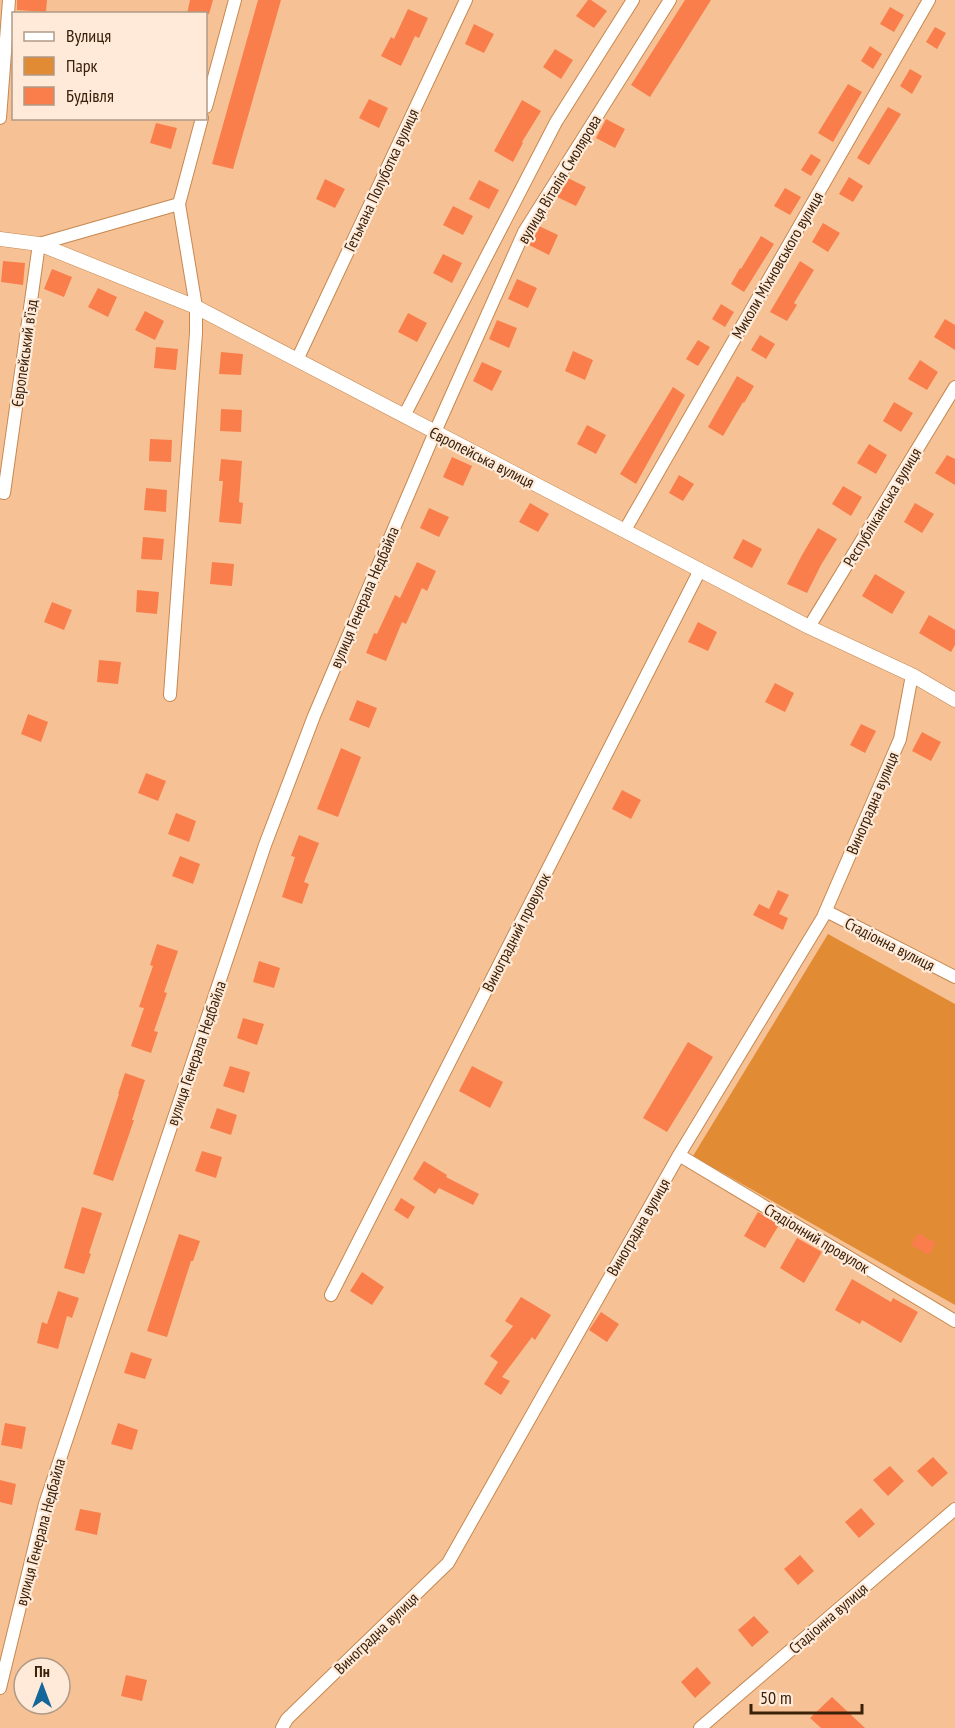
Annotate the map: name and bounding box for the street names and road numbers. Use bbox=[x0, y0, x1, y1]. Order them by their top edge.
street label: Гетьмана Полуботка вулиця bbox=[339, 105, 423, 255]
street label: вулиця Віталія Смолярова bbox=[513, 111, 605, 247]
street label: Миколи Міхновського вулиця bbox=[727, 188, 827, 342]
street label: Європейський в’їзд bbox=[7, 298, 41, 408]
street label: Європейська вулиця bbox=[426, 422, 538, 492]
street label: Республіканська вулиця bbox=[839, 444, 925, 570]
street label: вулиця Генерала Недбайла bbox=[325, 523, 403, 671]
street label: Виноградна вулиця bbox=[841, 749, 903, 857]
street label: Виноградний провулок bbox=[477, 869, 555, 995]
street label: Стадіонна вулиця bbox=[842, 913, 938, 975]
street label: вулиця Генерала Недбайла bbox=[162, 978, 230, 1128]
street label: Виноградна вулиця bbox=[602, 1175, 674, 1279]
street label: Стадіонний провулок bbox=[761, 1199, 874, 1278]
street label: вулиця Генерала Недбайла bbox=[11, 1456, 69, 1608]
street label: Стадіонна вулиця bbox=[784, 1578, 872, 1658]
street label: Виноградна вулиця bbox=[330, 1588, 422, 1678]

